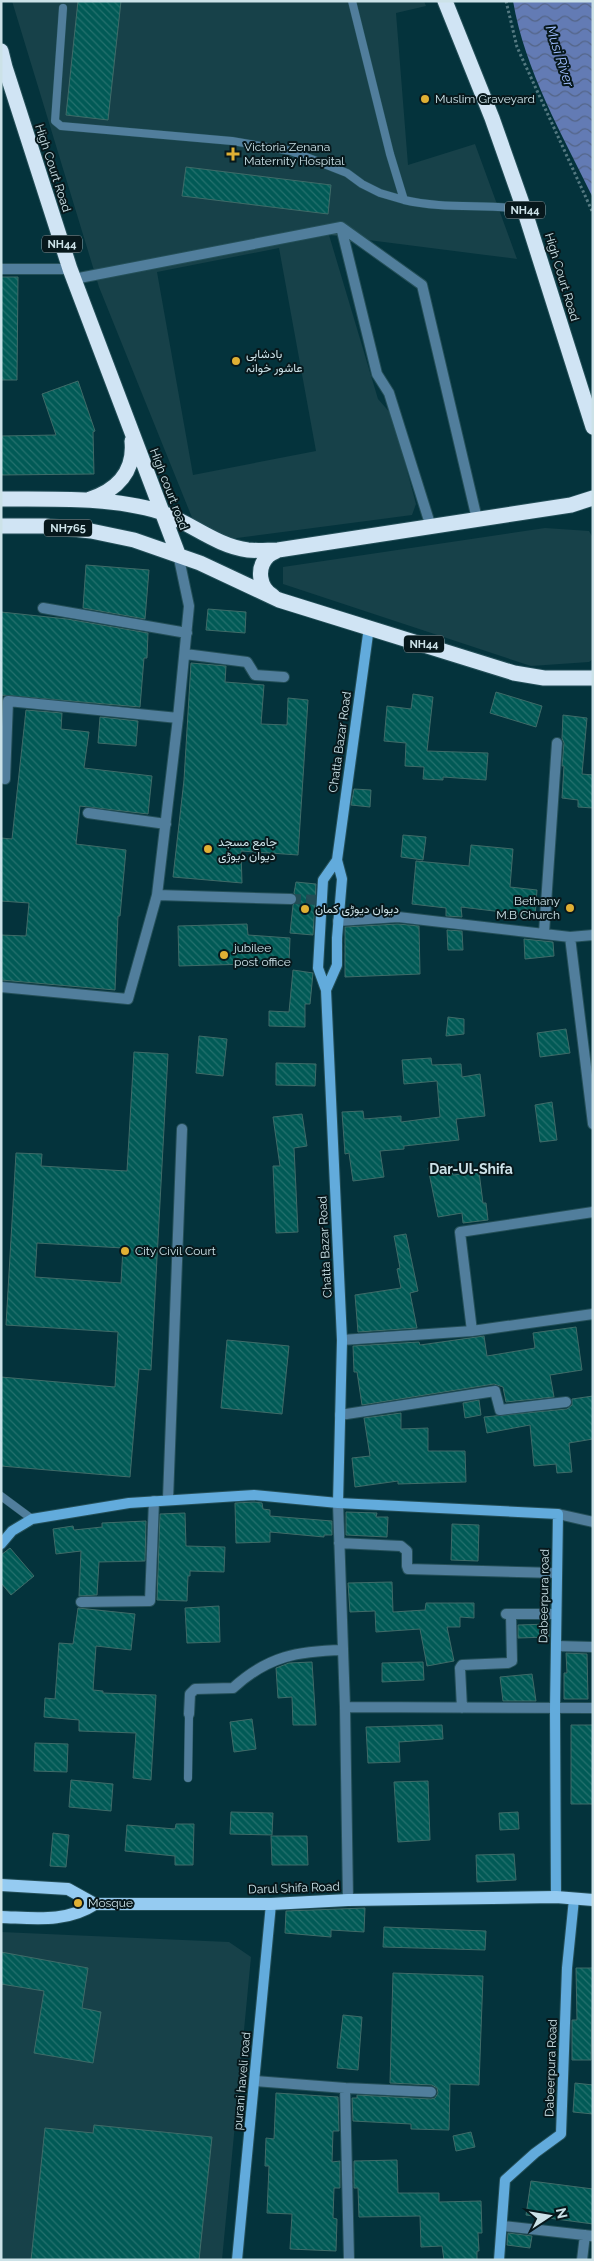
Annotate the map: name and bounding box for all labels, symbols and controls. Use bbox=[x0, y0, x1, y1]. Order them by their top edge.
water label: Musi River bbox=[543, 23, 578, 90]
place label: Muslim Graveyard bbox=[435, 92, 535, 106]
marker: Muslim Graveyard bbox=[419, 93, 431, 105]
street label: High Court Road bbox=[32, 122, 74, 214]
place label: Victoria Zenana Maternity Hospital bbox=[244, 140, 345, 168]
marker: Victoria Zenana Maternity Hospital bbox=[226, 147, 240, 161]
road number: NH44 bbox=[505, 202, 545, 218]
street label: High Court Road bbox=[542, 231, 582, 323]
road number: NH44 bbox=[42, 235, 82, 252]
place label: بادشاہی عاشور خوانہ bbox=[246, 347, 303, 376]
marker: بادشاہی عاشور خوانہ bbox=[230, 355, 242, 367]
street label: High court road bbox=[147, 446, 191, 532]
road number: NH765 bbox=[44, 520, 92, 536]
road number: NH44 bbox=[404, 636, 444, 652]
street label: Chatta Bazar Road bbox=[326, 690, 354, 794]
place label: جامع مسجد دیوان دیوڑی bbox=[218, 835, 277, 864]
marker: جامع مسجد دیوان دیوڑی bbox=[202, 843, 214, 855]
place label: Bethany M.B Church bbox=[496, 894, 560, 922]
place label: دیوان دیوڑی کمان bbox=[315, 902, 399, 917]
marker: Bethany M.B Church bbox=[564, 902, 576, 914]
marker: دیوان دیوڑی کمان bbox=[299, 903, 311, 915]
place label: jubilee post office bbox=[232, 941, 291, 969]
marker: jubilee post office bbox=[218, 949, 230, 961]
district label: Dar-Ul-Shifa bbox=[429, 1161, 513, 1177]
street label: Chatta Bazar Road bbox=[315, 1196, 335, 1298]
place label: City Civil Court bbox=[135, 1244, 216, 1258]
marker: City Civil Court bbox=[119, 1245, 131, 1257]
street label: Dabeerpura road bbox=[536, 1549, 552, 1643]
street label: Darul Shifa Road bbox=[248, 1879, 340, 1897]
place label: Mosque bbox=[88, 1896, 133, 1910]
marker: Mosque bbox=[72, 1897, 84, 1909]
street label: Dabeerpura Road bbox=[542, 2019, 560, 2117]
street label: purani haveli road bbox=[231, 2031, 253, 2131]
north arrow bbox=[524, 2191, 574, 2241]
text: N bbox=[553, 2206, 571, 2220]

